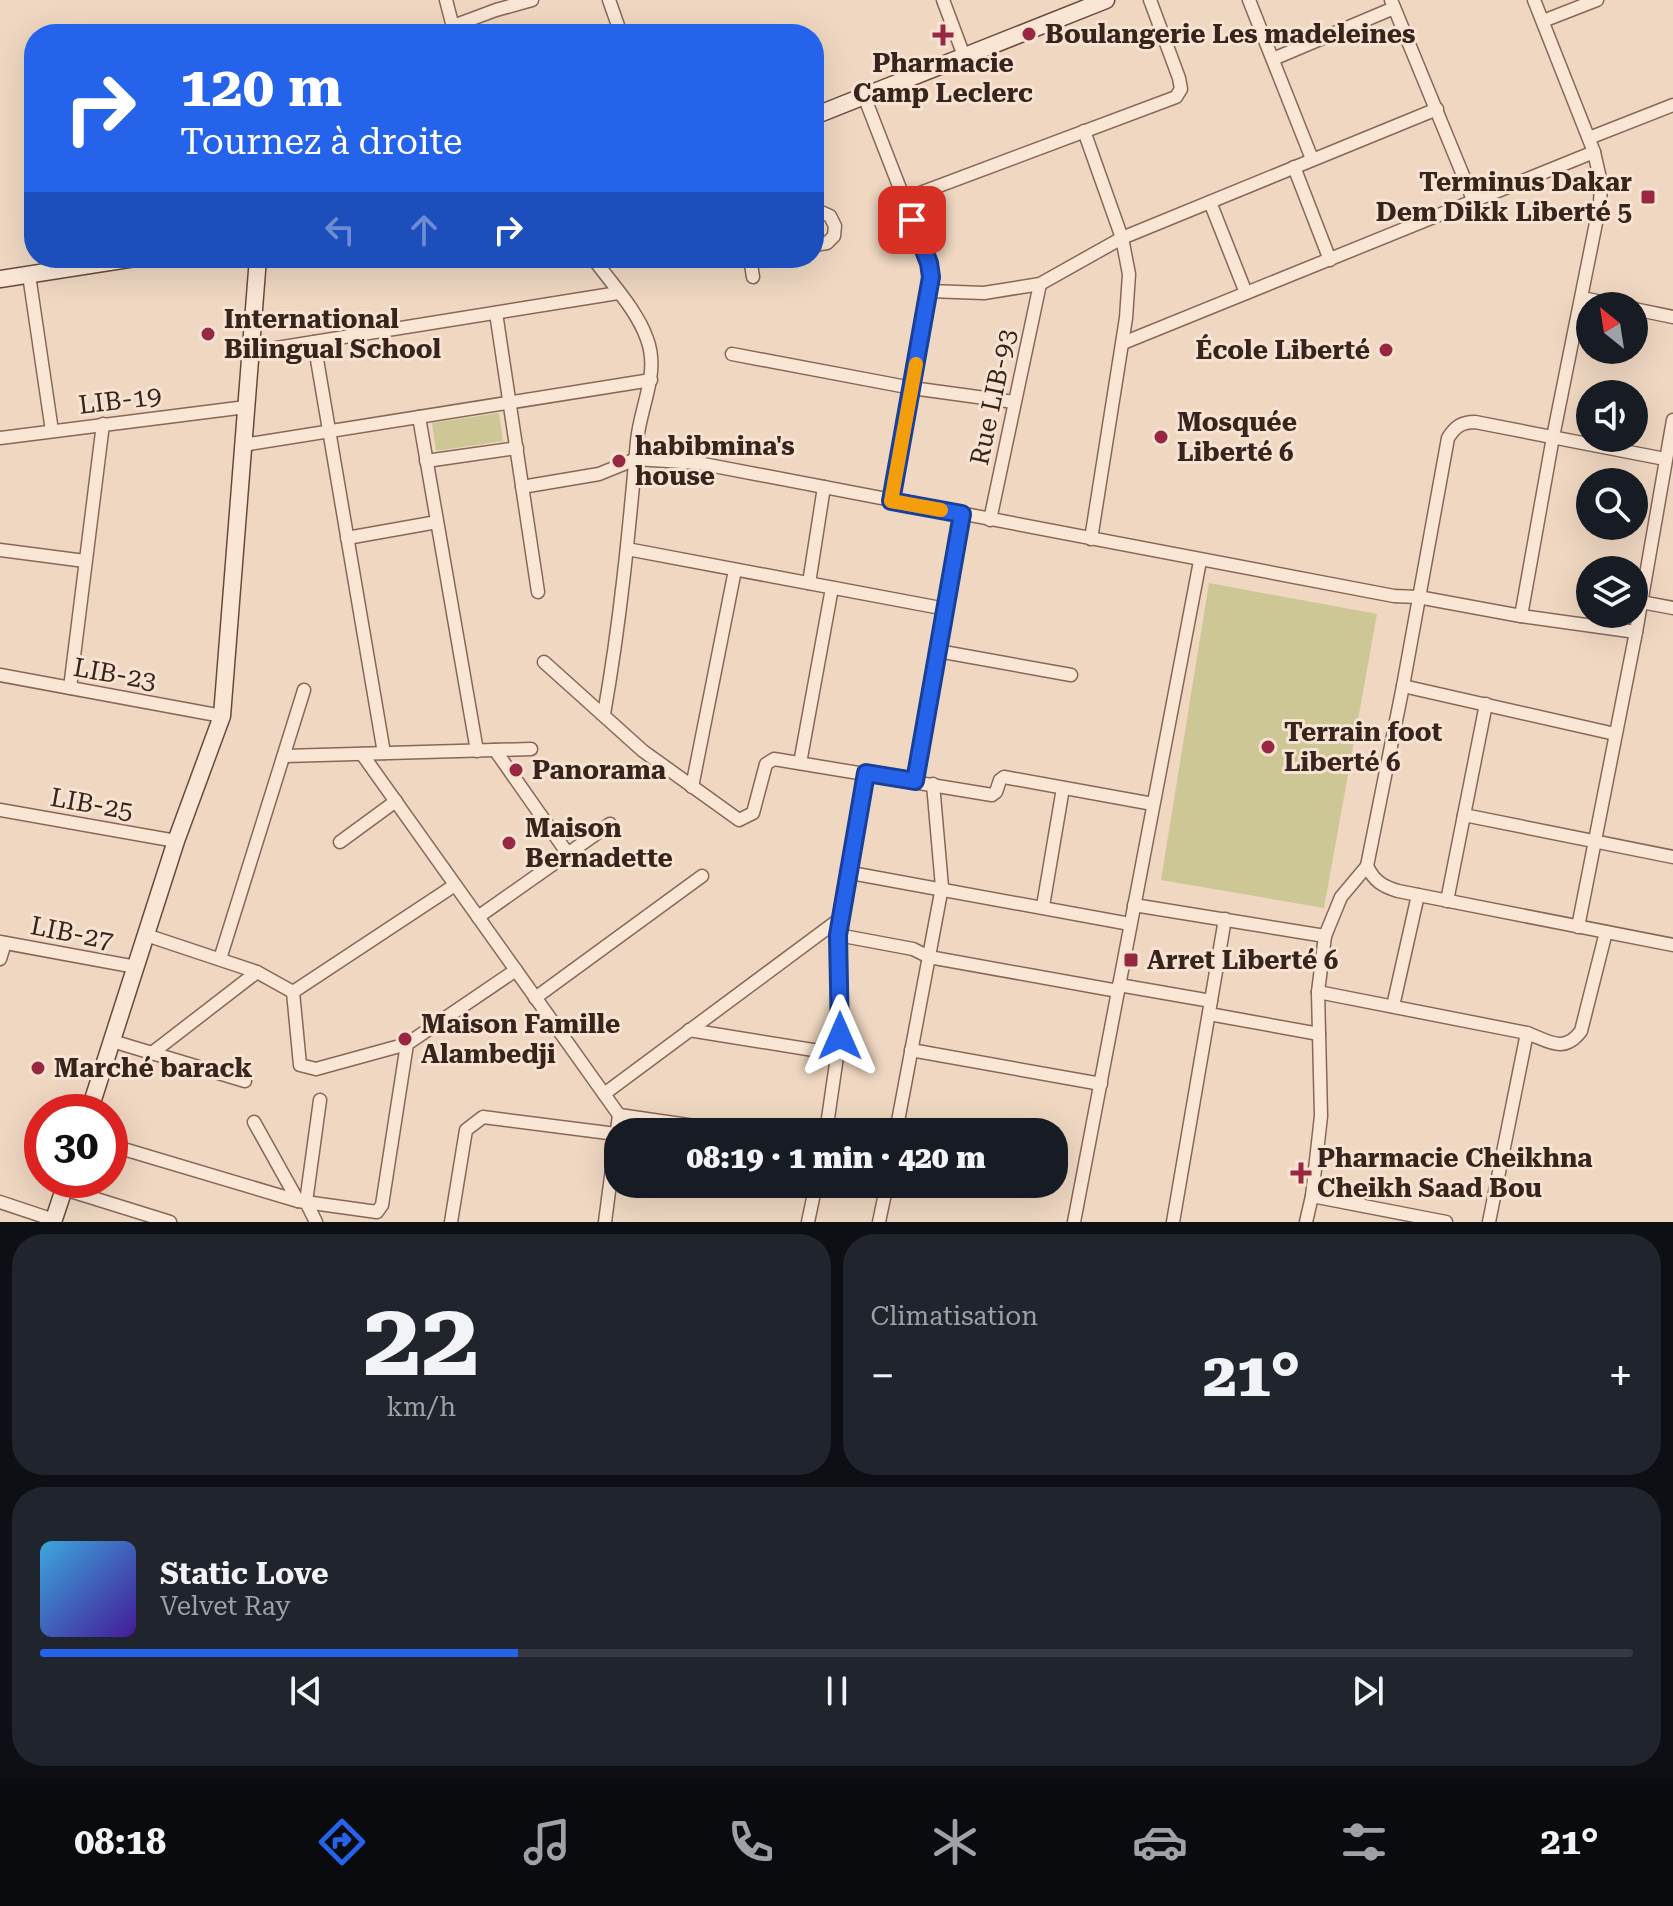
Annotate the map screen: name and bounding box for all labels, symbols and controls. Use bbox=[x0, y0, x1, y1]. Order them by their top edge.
place label: Boulangerie Les madeleines bbox=[1045, 19, 1416, 49]
marker: Boulangerie Les madeleines bbox=[1020, 25, 1038, 43]
marker: Pharmacie Camp Leclerc bbox=[934, 26, 952, 44]
place label: Pharmacie Camp Leclerc bbox=[853, 48, 1033, 108]
text: 120 m bbox=[180, 54, 342, 120]
icon: right bbox=[48, 56, 152, 160]
text: Tournez à droite bbox=[180, 121, 463, 163]
place label: Terminus Dakar Dem Dikk Liberté 5 bbox=[1376, 167, 1632, 227]
pin bbox=[878, 186, 946, 254]
marker: Terminus Dakar Dem Dikk Liberté 5 bbox=[1639, 188, 1657, 206]
icon: arrive bbox=[890, 198, 934, 242]
icon: left bbox=[318, 208, 362, 252]
icon: ahead bbox=[402, 208, 446, 252]
icon: right bbox=[486, 208, 530, 252]
north arrow bbox=[1576, 292, 1648, 364]
map controls bbox=[1576, 292, 1648, 628]
place label: International Bilingual School bbox=[224, 304, 442, 364]
marker: International Bilingual School bbox=[199, 325, 217, 343]
street label: Rue LIB-93 bbox=[964, 326, 1022, 468]
place label: École Liberté bbox=[1195, 334, 1370, 365]
marker: École Liberté bbox=[1377, 341, 1395, 359]
street label: LIB-19 bbox=[77, 380, 163, 420]
button: sound bbox=[1576, 380, 1648, 452]
place label: Mosquée Liberté 6 bbox=[1177, 407, 1297, 467]
marker: Mosquée Liberté 6 bbox=[1152, 428, 1170, 446]
place label: habibmina's house bbox=[635, 431, 795, 491]
marker: habibmina's house bbox=[610, 452, 628, 470]
button: search bbox=[1576, 468, 1648, 540]
button: layers bbox=[1576, 556, 1648, 628]
street label: LIB-23 bbox=[71, 652, 159, 696]
place label: Terrain foot Liberté 6 bbox=[1284, 717, 1443, 777]
marker: Terrain foot Liberté 6 bbox=[1259, 738, 1277, 756]
place label: Panorama bbox=[532, 755, 666, 785]
marker: Panorama bbox=[507, 761, 525, 779]
street label: LIB-25 bbox=[48, 782, 136, 826]
place label: Maison Bernadette bbox=[525, 813, 673, 873]
marker: Maison Bernadette bbox=[500, 834, 518, 852]
street label: LIB-27 bbox=[28, 910, 116, 956]
place label: Arret Liberté 6 bbox=[1147, 945, 1338, 975]
marker: Arret Liberté 6 bbox=[1122, 951, 1140, 969]
position arrow bbox=[798, 994, 882, 1078]
place label: Maison Famille Alambedji bbox=[421, 1009, 620, 1069]
marker: Maison Famille Alambedji bbox=[396, 1030, 414, 1048]
place label: Marché barack bbox=[54, 1053, 252, 1083]
marker: Marché barack bbox=[29, 1059, 47, 1077]
speed limit sign: 30 bbox=[24, 1094, 128, 1198]
text: 08:19 · 1 min · 420 m bbox=[686, 1140, 986, 1175]
place label: Pharmacie Cheikhna Cheikh Saad Bou bbox=[1317, 1143, 1593, 1203]
marker: Pharmacie Cheikhna Cheikh Saad Bou bbox=[1292, 1164, 1310, 1182]
text: 22 bbox=[363, 1279, 479, 1400]
text: Climatisation bbox=[871, 1301, 1038, 1331]
text: 21° bbox=[1203, 1340, 1300, 1411]
text: − bbox=[871, 1350, 895, 1402]
text: + bbox=[1608, 1350, 1633, 1402]
text: km/h bbox=[386, 1392, 456, 1422]
text: Static Love bbox=[160, 1556, 329, 1591]
text: Velvet Ray bbox=[160, 1591, 291, 1621]
icon: previous bbox=[284, 1669, 328, 1713]
icon: pause bbox=[815, 1669, 859, 1713]
icon: next bbox=[1346, 1669, 1390, 1713]
icon: directions bbox=[314, 1814, 370, 1870]
icon: music bbox=[519, 1814, 575, 1870]
icon: phone bbox=[723, 1814, 779, 1870]
icon: climate bbox=[927, 1814, 983, 1870]
icon: car bbox=[1132, 1814, 1188, 1870]
icon: filters bbox=[1336, 1814, 1392, 1870]
text: 08:18 bbox=[74, 1821, 166, 1863]
text: 21° bbox=[1541, 1821, 1599, 1863]

